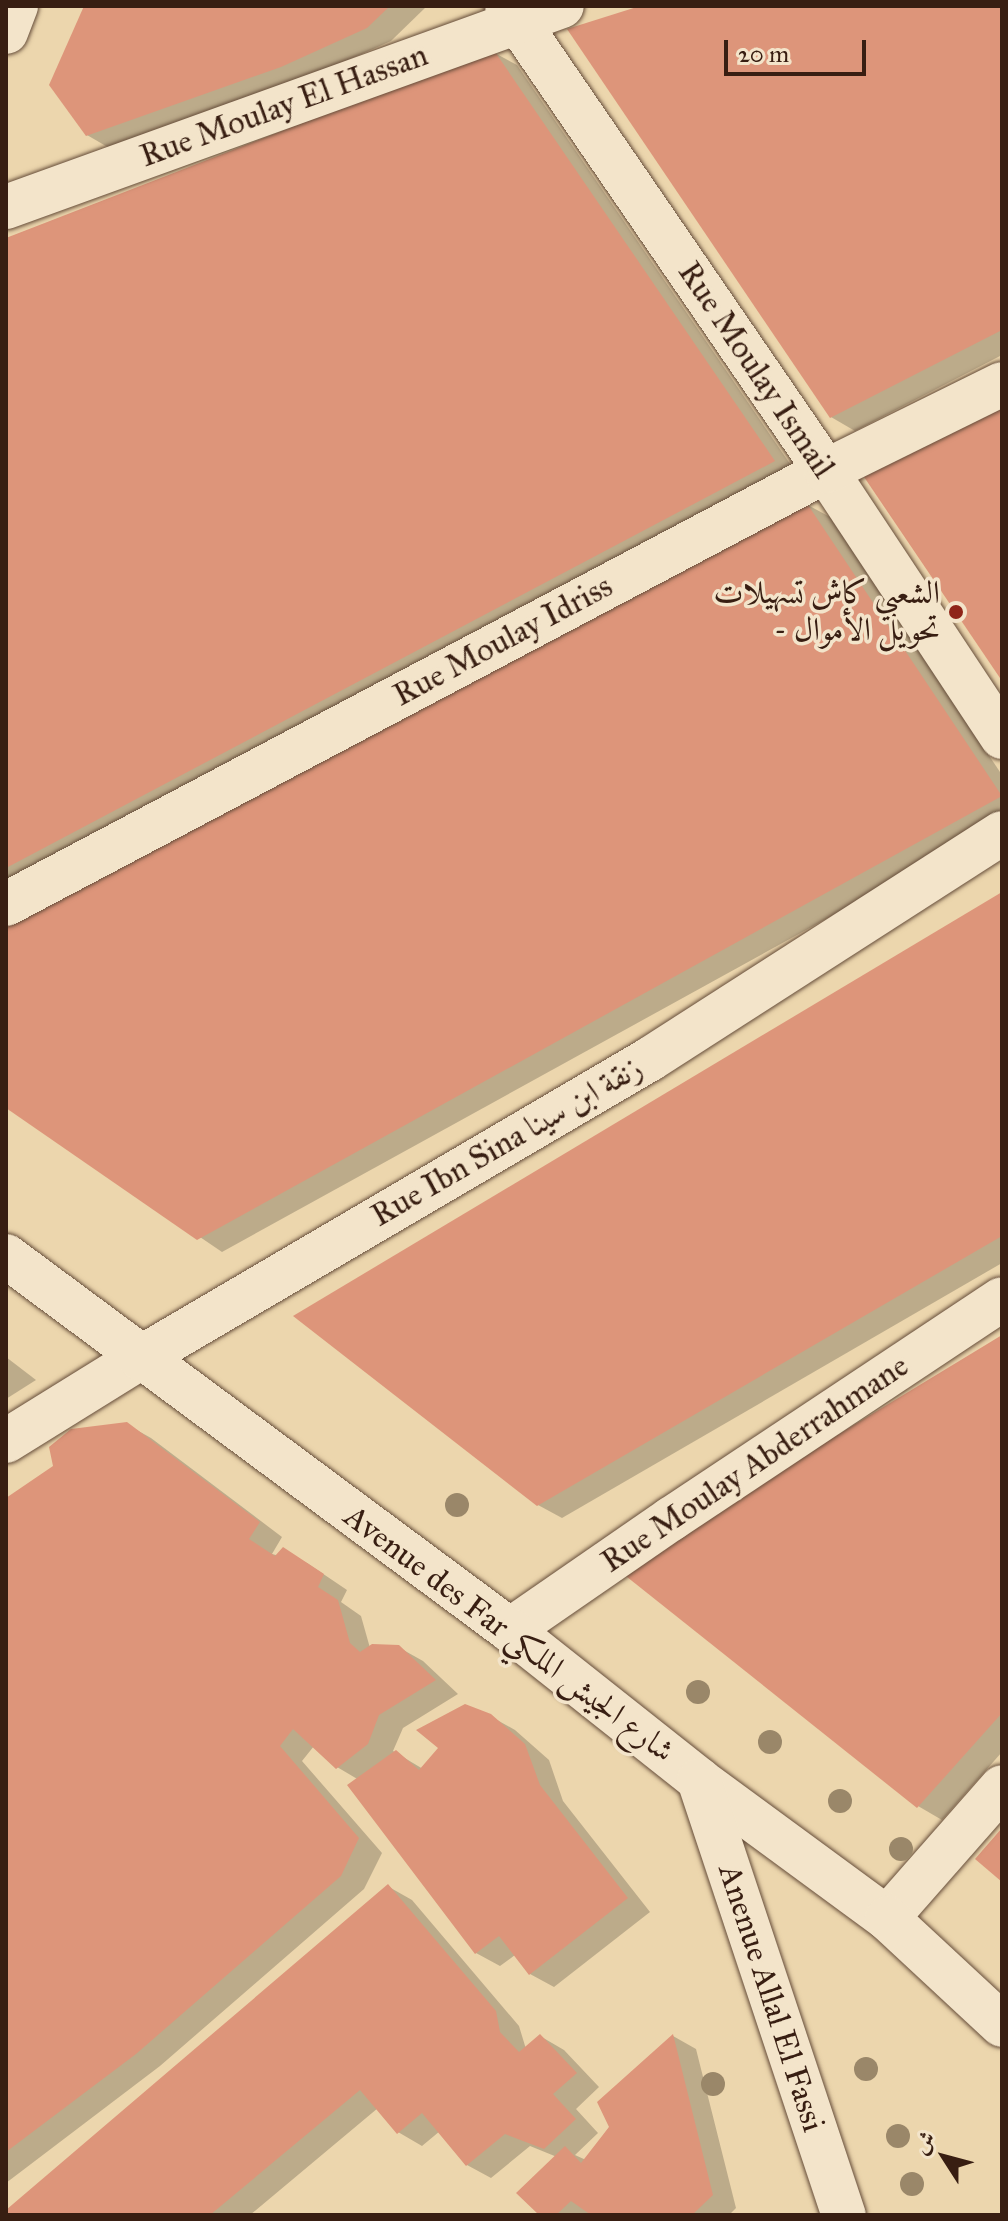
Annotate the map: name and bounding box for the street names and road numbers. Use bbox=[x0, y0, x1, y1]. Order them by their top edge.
street label: Rue Moulay El Hassan bbox=[135, 36, 433, 176]
street label: Rue Moulay Ismail bbox=[670, 255, 842, 485]
street label: Rue Moulay Idriss bbox=[387, 567, 619, 715]
street label: Rue Ibn Sina زنقة ابن سينا bbox=[365, 1049, 649, 1235]
street label: Rue Moulay Abderrahmane bbox=[594, 1347, 916, 1581]
street label: Avenue des Far شارع الجيش الملكي bbox=[336, 1497, 682, 1771]
street label: Anenue Allal El Fassi bbox=[710, 1859, 832, 2137]

